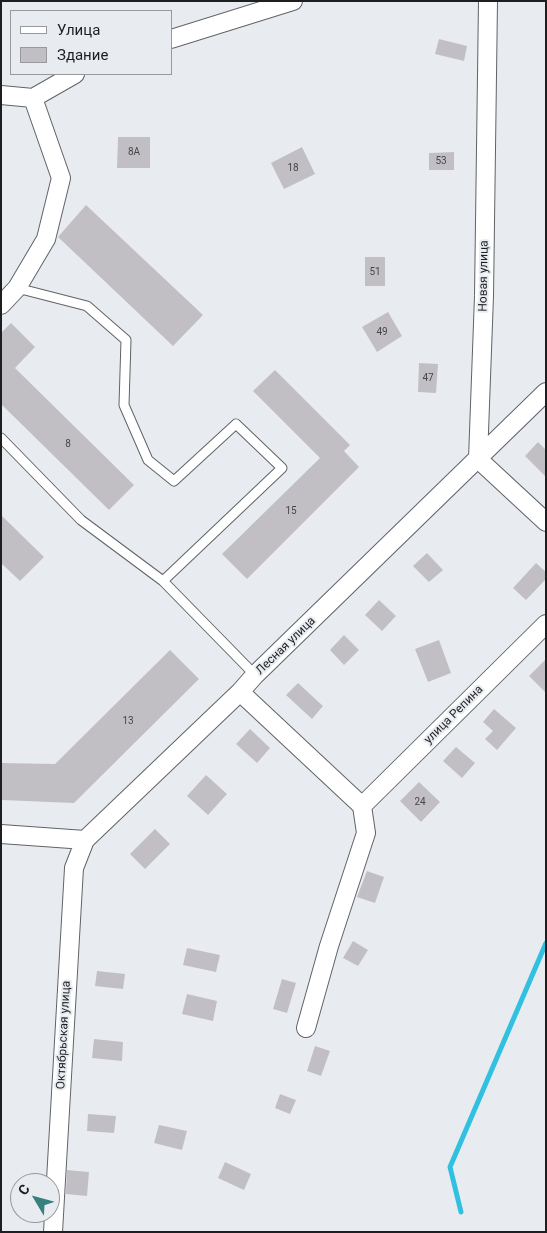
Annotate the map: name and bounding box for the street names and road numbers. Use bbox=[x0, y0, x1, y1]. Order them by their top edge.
street label: Новая улица bbox=[476, 240, 492, 312]
street label: Лесная улица bbox=[253, 614, 319, 678]
street label: улица Репина bbox=[422, 683, 486, 747]
street label: Октябрьская улица bbox=[54, 980, 74, 1090]

